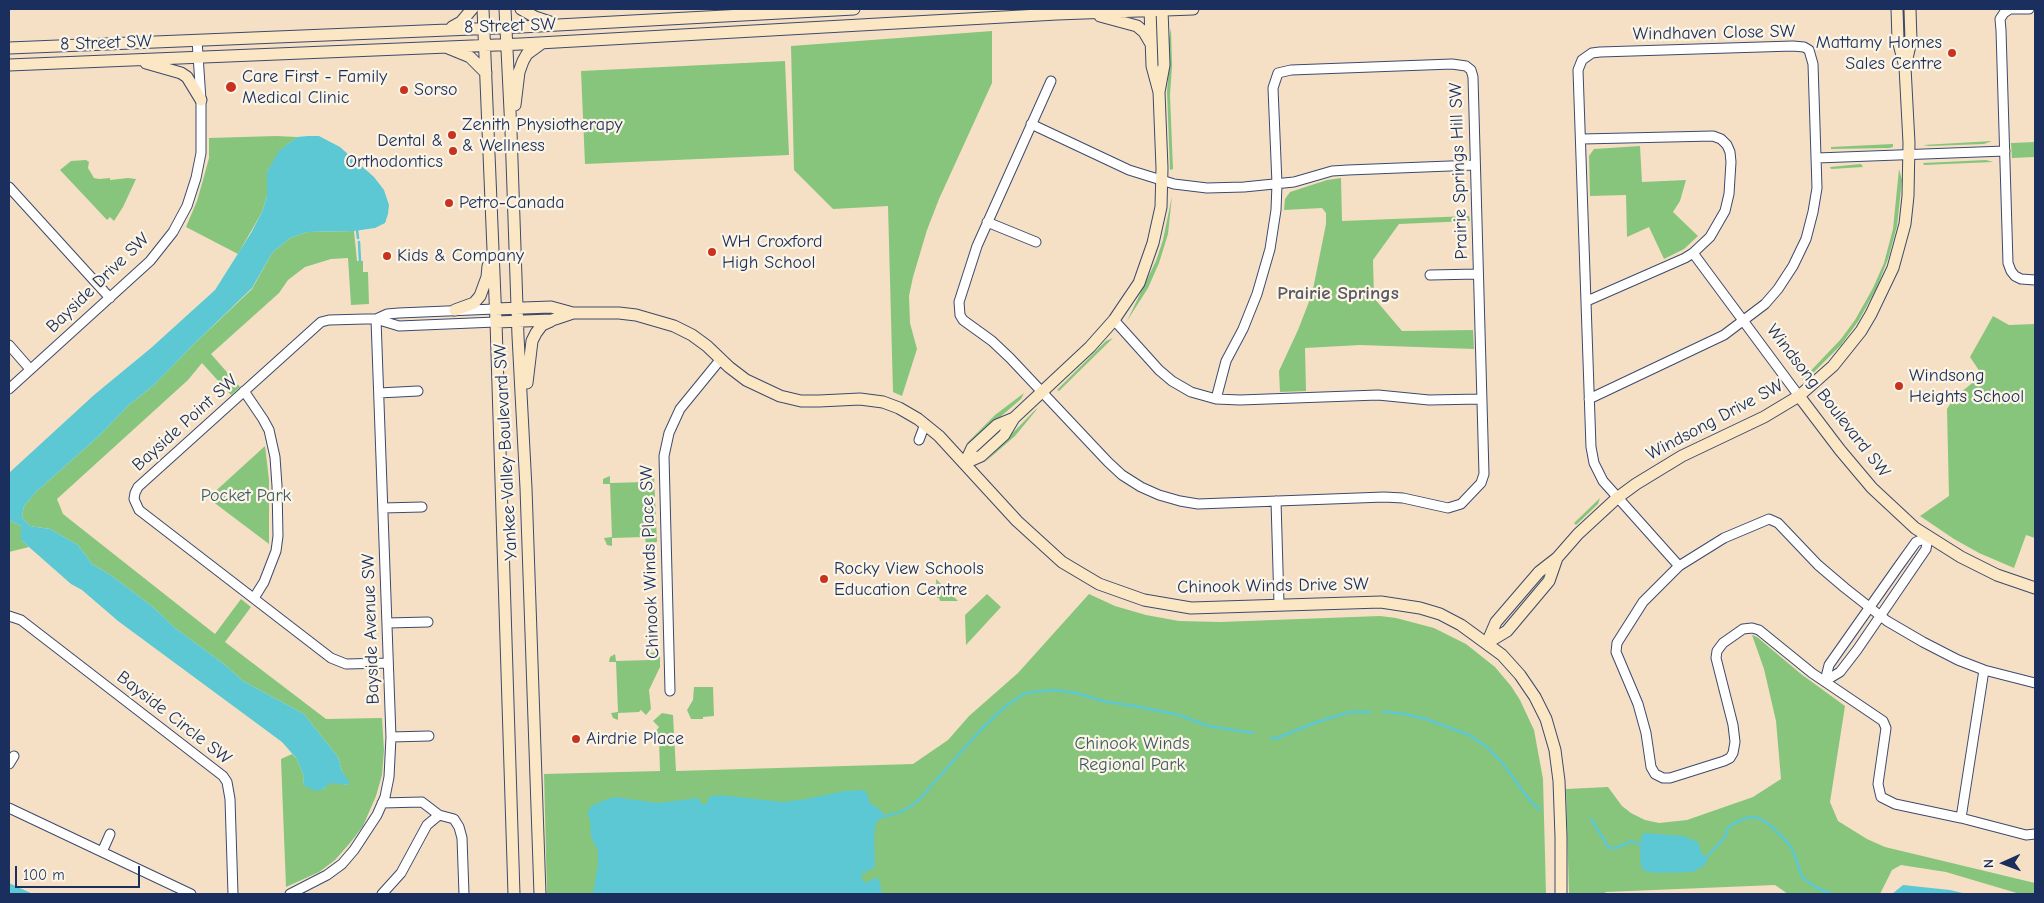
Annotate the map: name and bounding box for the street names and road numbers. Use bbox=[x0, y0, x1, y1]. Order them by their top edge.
street label: 8 Street SW bbox=[464, 14, 556, 38]
street label: Windhaven Close SW bbox=[1632, 21, 1796, 45]
street label: 8 Street SW bbox=[60, 31, 152, 55]
street label: Prairie Springs Hill SW bbox=[1445, 82, 1473, 260]
street label: Bayside Drive SW bbox=[42, 228, 154, 338]
street label: Windsong Boulevard SW bbox=[1761, 320, 1895, 482]
street label: Yankee Valley Boulevard SW bbox=[490, 343, 522, 561]
street label: Bayside Point SW bbox=[128, 370, 242, 476]
street label: Windsong Drive SW bbox=[1643, 375, 1787, 465]
street label: Chinook Winds Place SW bbox=[636, 465, 664, 659]
street label: Bayside Avenue SW bbox=[358, 553, 384, 705]
street label: Chinook Winds Drive SW bbox=[1177, 574, 1369, 598]
street label: Bayside Circle SW bbox=[112, 667, 236, 769]

